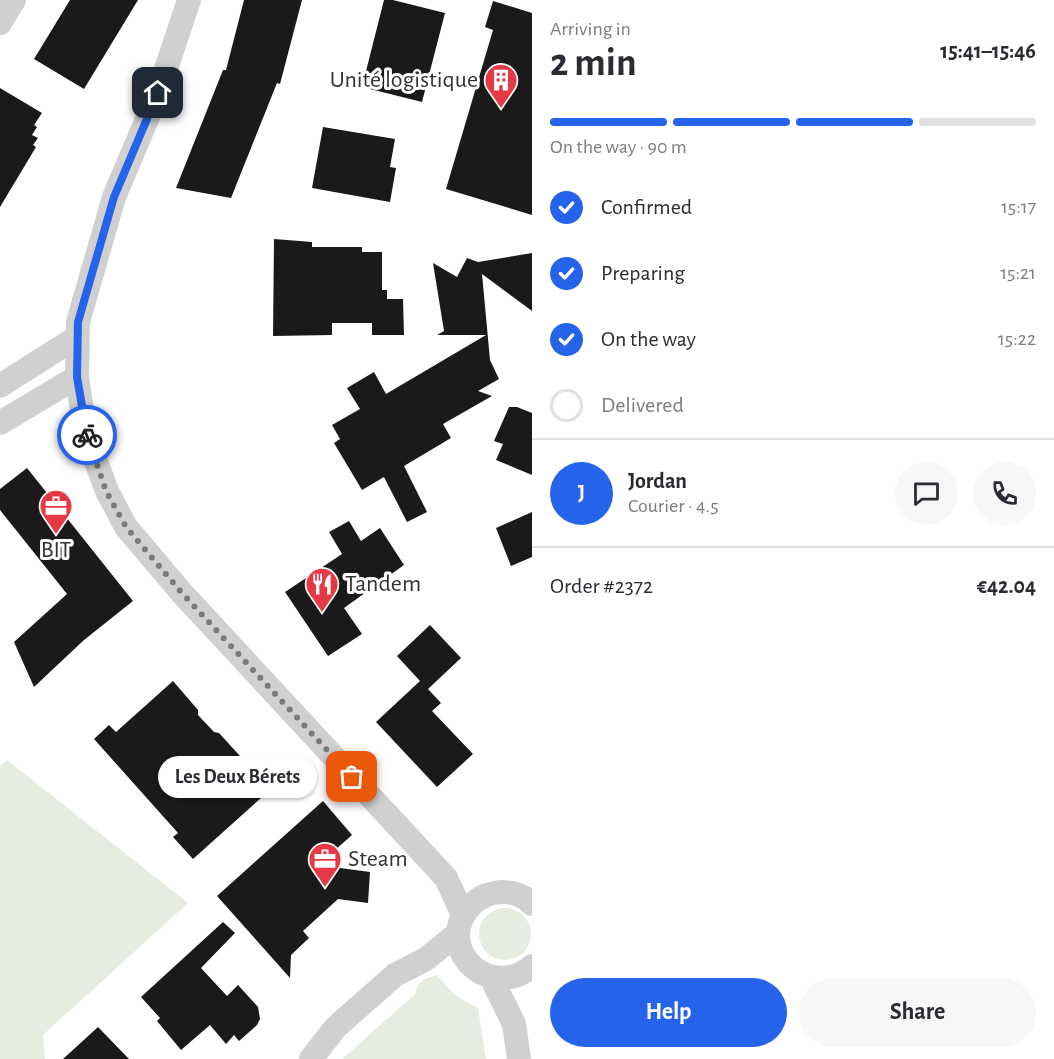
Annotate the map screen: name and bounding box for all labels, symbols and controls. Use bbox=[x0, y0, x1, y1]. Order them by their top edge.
text: Arriving in bbox=[550, 19, 631, 39]
text: 15:41–15:46 bbox=[940, 40, 1036, 62]
text: 2 min bbox=[550, 44, 637, 83]
building icon: Unité logistique bbox=[483, 62, 519, 109]
pin bbox=[132, 67, 183, 118]
place label: Unité logistique bbox=[330, 68, 478, 92]
icon: home bbox=[141, 76, 174, 109]
text: On the way · 90 m bbox=[550, 137, 687, 157]
icon: check bbox=[550, 191, 583, 224]
text: Confirmed bbox=[601, 196, 692, 218]
text: 15:17 bbox=[1001, 197, 1036, 217]
icon: check bbox=[550, 257, 583, 290]
text: Preparing bbox=[601, 262, 685, 284]
text: 15:21 bbox=[1000, 263, 1036, 283]
icon: check bbox=[550, 323, 583, 356]
text: On the way bbox=[601, 328, 696, 350]
text: 15:22 bbox=[998, 329, 1036, 349]
text: Delivered bbox=[601, 394, 684, 416]
courier bbox=[57, 405, 117, 465]
icon: bike bbox=[71, 419, 104, 452]
button: chat bbox=[895, 462, 958, 525]
button: phone bbox=[973, 462, 1036, 525]
text: Jordan bbox=[628, 470, 687, 492]
text: J bbox=[578, 482, 585, 504]
office icon: BIT bbox=[38, 488, 74, 535]
text: Courier · 4.5 bbox=[628, 496, 719, 516]
place label: BIT bbox=[41, 538, 72, 562]
restaurant icon: Tandem bbox=[304, 566, 340, 613]
place label: Tandem bbox=[345, 572, 421, 596]
text: Order #2372 bbox=[550, 575, 653, 597]
text: €42.04 bbox=[977, 575, 1036, 597]
pin bbox=[326, 751, 377, 802]
callout: Les Deux Bérets bbox=[157, 756, 316, 798]
icon: bag bbox=[335, 760, 368, 793]
text: Les Deux Bérets bbox=[175, 767, 300, 787]
office icon: Steam bbox=[307, 841, 343, 888]
place label: Steam bbox=[348, 847, 408, 871]
button: Help bbox=[550, 978, 787, 1047]
button: Share bbox=[799, 978, 1036, 1047]

